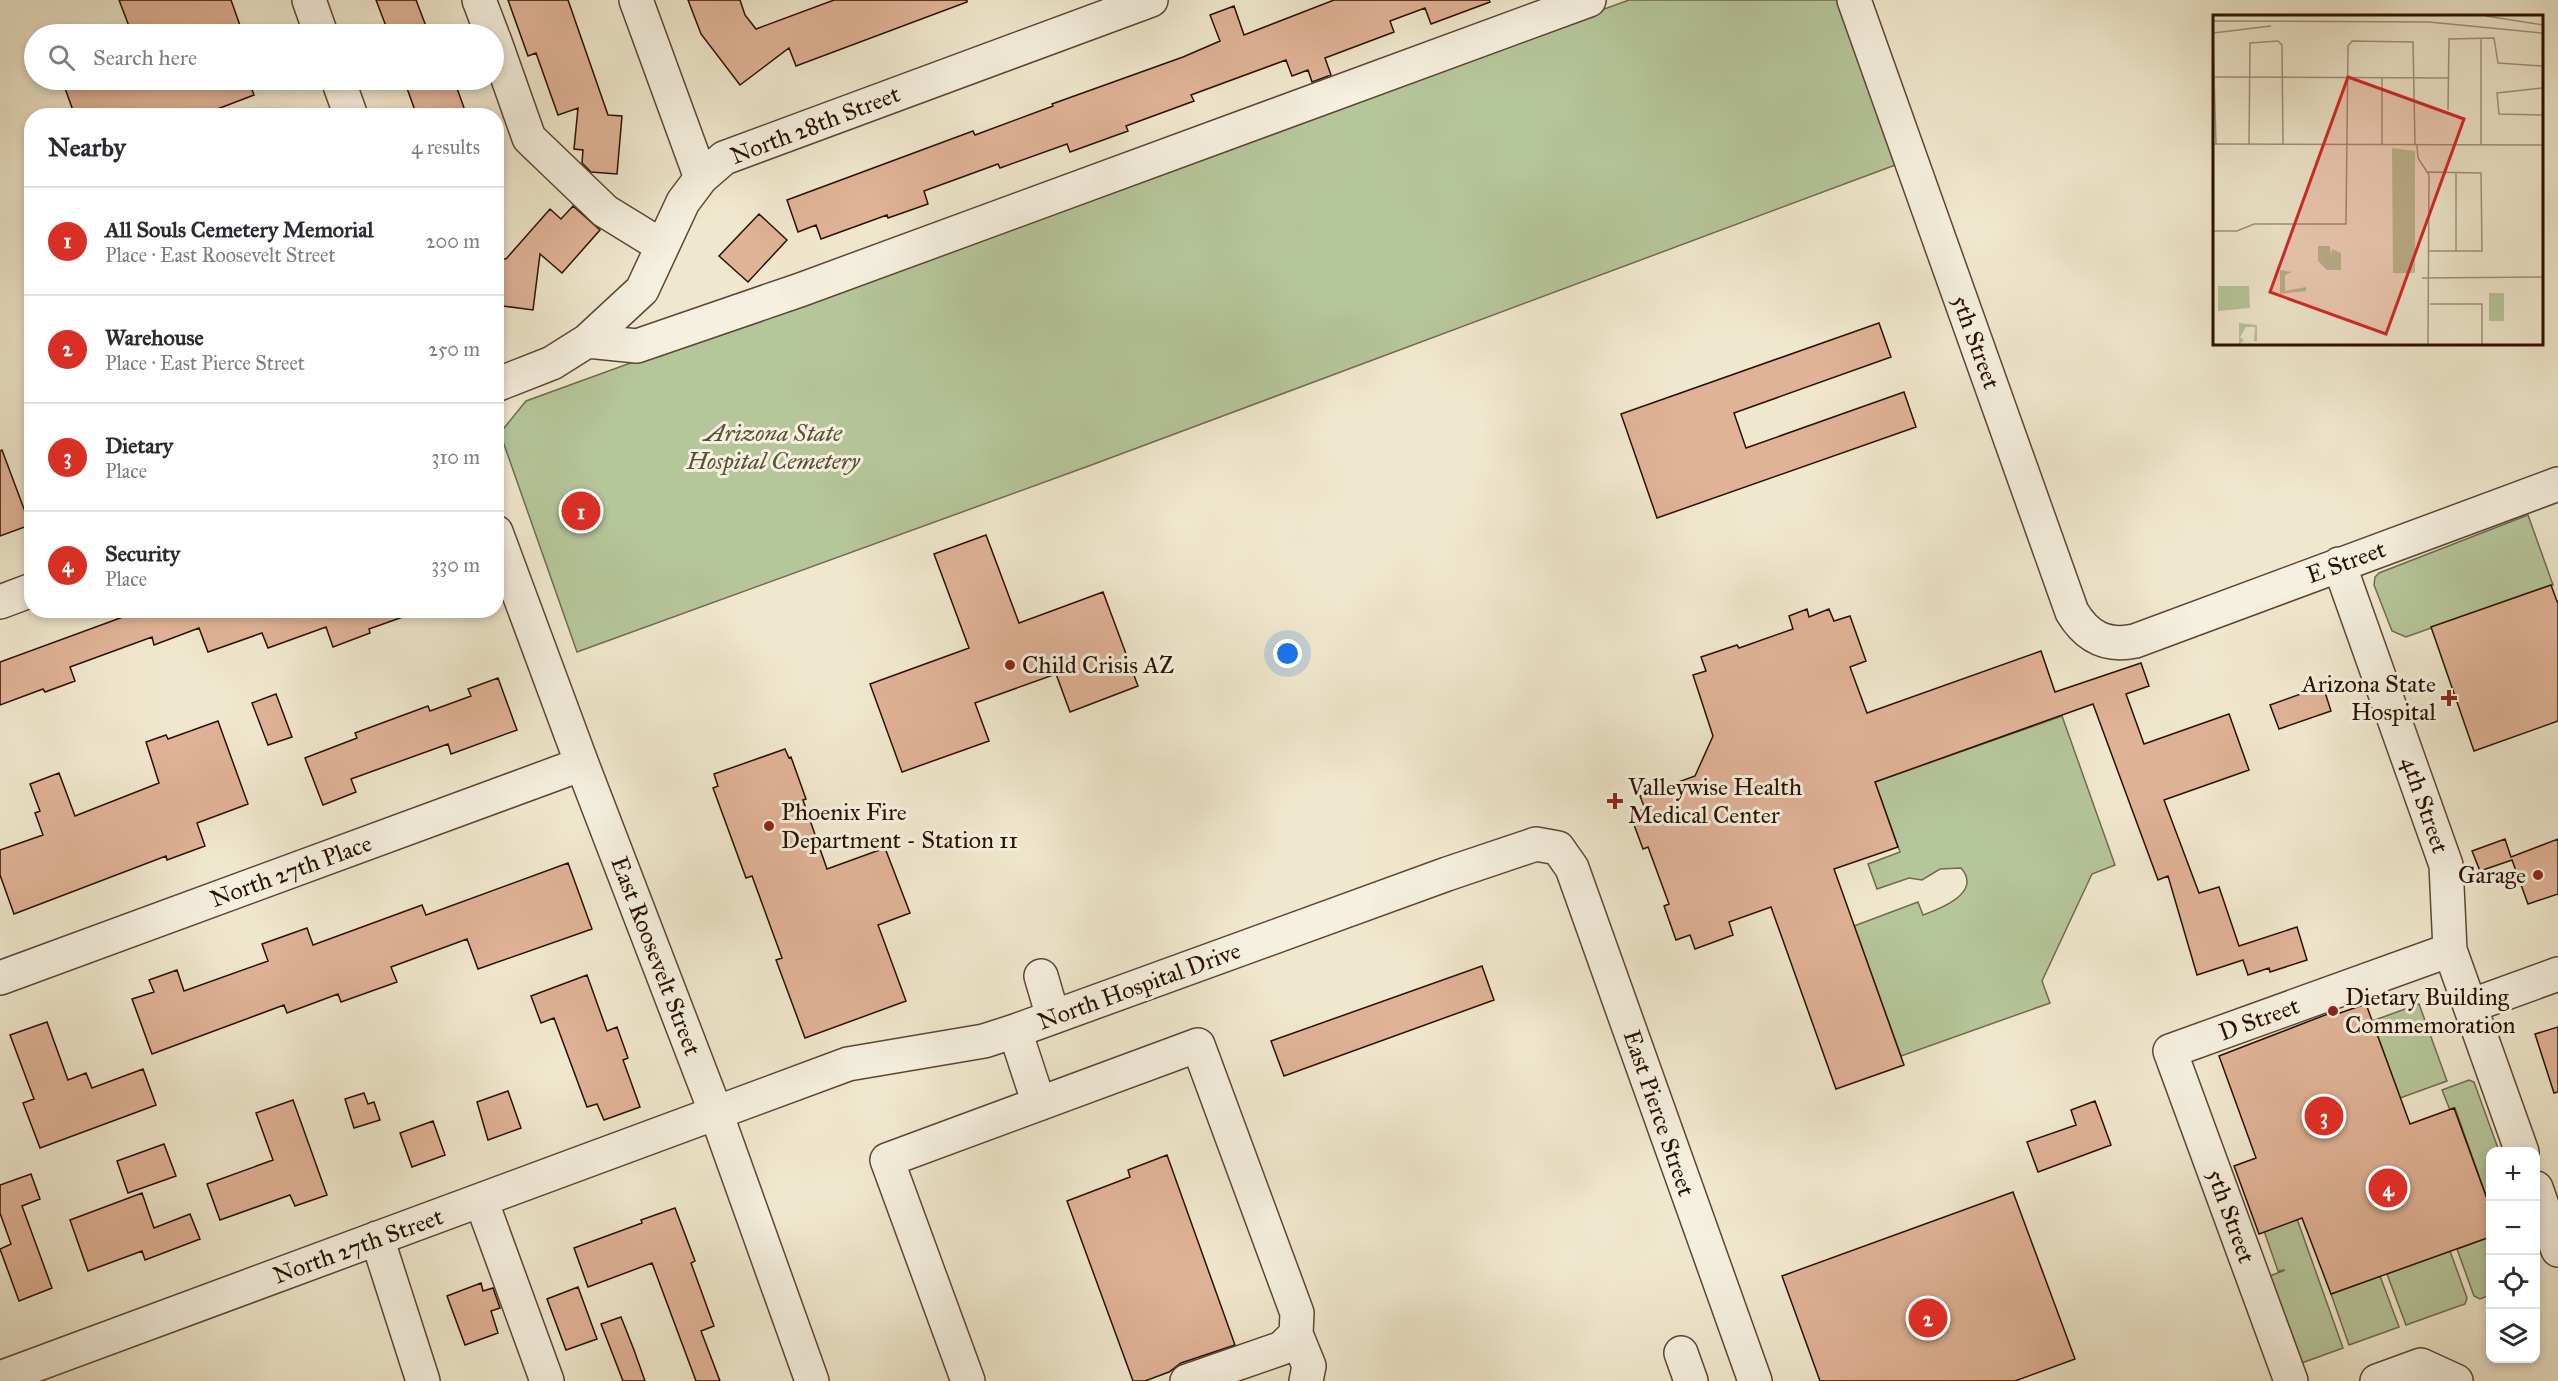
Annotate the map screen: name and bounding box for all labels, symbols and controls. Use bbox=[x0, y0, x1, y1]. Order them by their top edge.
inset map bbox=[2213, 15, 2543, 345]
search box bbox=[24, 24, 504, 90]
icon: search bbox=[45, 41, 78, 74]
text: Search here bbox=[93, 44, 197, 71]
street label: North 28th Street bbox=[726, 79, 905, 171]
text: Nearby bbox=[48, 131, 126, 163]
text: 4 results bbox=[411, 135, 480, 159]
text: All Souls Cemetery Memorial bbox=[105, 216, 374, 243]
text: 1 bbox=[64, 229, 71, 253]
text: 200 m bbox=[426, 229, 480, 253]
text: Place · East Roosevelt Street bbox=[105, 243, 336, 267]
street label: 5th Street bbox=[1945, 291, 2007, 394]
text: Warehouse bbox=[105, 324, 204, 351]
text: 2 bbox=[63, 337, 72, 361]
text: 250 m bbox=[428, 337, 480, 361]
text: Place · East Pierce Street bbox=[105, 351, 305, 375]
park label: Arizona State Hospital Cemetery bbox=[685, 418, 861, 476]
text: Dietary bbox=[105, 432, 173, 459]
text: 3 bbox=[64, 445, 72, 469]
text: 310 m bbox=[431, 445, 480, 469]
text: Place bbox=[105, 459, 147, 483]
pin: 1 bbox=[562, 488, 600, 534]
street label: E Street bbox=[2302, 534, 2390, 590]
text: Security bbox=[105, 540, 180, 567]
text: 4 bbox=[62, 553, 73, 577]
text: 330 m bbox=[431, 553, 480, 577]
text: Place bbox=[105, 567, 147, 591]
your location bbox=[1273, 639, 1302, 668]
place label: Child Crisis AZ bbox=[1022, 650, 1174, 680]
marker: Child Crisis AZ bbox=[1003, 658, 1017, 672]
place label: Arizona State Hospital bbox=[2301, 669, 2436, 727]
marker: Arizona State Hospital bbox=[2440, 689, 2458, 707]
street label: 4th Street bbox=[2395, 753, 2456, 858]
place label: Valleywise Health Medical Center bbox=[1627, 772, 1802, 830]
marker: Valleywise Health Medical Center bbox=[1606, 792, 1624, 810]
place label: Phoenix Fire Department - Station 11 bbox=[781, 797, 1018, 855]
marker: Phoenix Fire Department - Station 11 bbox=[762, 819, 776, 833]
street label: North 27th Place bbox=[206, 828, 376, 914]
street label: East Roosevelt Street bbox=[604, 852, 708, 1060]
place label: Garage bbox=[2458, 860, 2526, 890]
marker: Garage bbox=[2531, 868, 2545, 882]
street label: North Hospital Drive bbox=[1033, 935, 1245, 1037]
place label: Dietary Building Commemoration bbox=[2345, 982, 2515, 1040]
street label: D Street bbox=[2215, 990, 2304, 1047]
marker: Dietary Building Commemoration bbox=[2326, 1004, 2340, 1018]
street label: East Pierce Street bbox=[1617, 1026, 1702, 1201]
pin: 3 bbox=[2304, 1094, 2344, 1138]
map controls bbox=[2486, 1147, 2540, 1363]
button: + bbox=[2486, 1147, 2540, 1201]
street label: 5th Street bbox=[2200, 1165, 2262, 1268]
pin: 4 bbox=[2368, 1166, 2408, 1210]
street label: North 27th Street bbox=[269, 1201, 448, 1291]
button: − bbox=[2486, 1201, 2540, 1255]
button: locate bbox=[2486, 1255, 2540, 1309]
pin: 2 bbox=[1908, 1296, 1948, 1340]
button: layers bbox=[2486, 1309, 2540, 1363]

